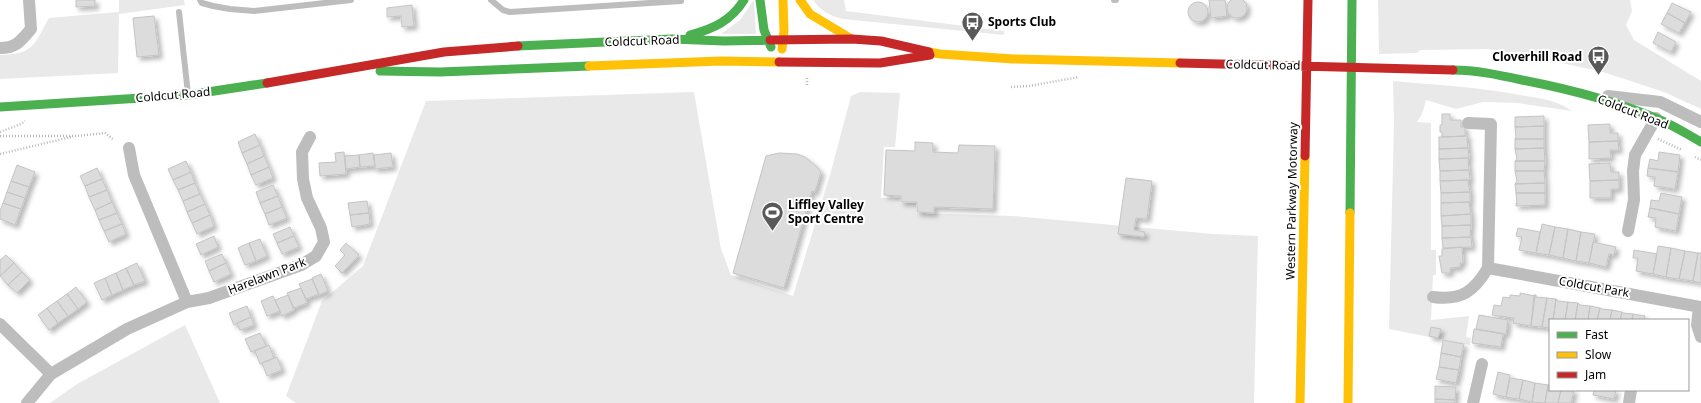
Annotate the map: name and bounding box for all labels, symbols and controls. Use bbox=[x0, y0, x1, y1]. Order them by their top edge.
bus stop icon: Sports Club bbox=[959, 9, 985, 42]
place label: Sports Club bbox=[988, 13, 1056, 30]
street label: Coldcut Road bbox=[604, 31, 680, 50]
bus stop icon: Cloverhill Road bbox=[1585, 44, 1611, 77]
place label: Cloverhill Road bbox=[1492, 48, 1582, 65]
street label: Coldcut Road bbox=[1225, 55, 1301, 74]
street label: Coldcut Road bbox=[135, 83, 211, 106]
street label: Coldcut Road bbox=[1595, 90, 1671, 133]
street label: Western Parkway Motorway bbox=[1282, 121, 1301, 280]
place label: Liffley Valley Sport Centre bbox=[788, 196, 864, 227]
sports icon: Liffley Valley Sport Centre bbox=[759, 199, 785, 232]
street label: Harelawn Park bbox=[225, 253, 309, 298]
street label: Coldcut Park bbox=[1557, 272, 1631, 301]
legend bbox=[1549, 319, 1689, 391]
text: Fast bbox=[1585, 326, 1609, 343]
text: Slow bbox=[1585, 346, 1612, 363]
text: Jam bbox=[1584, 366, 1606, 383]

